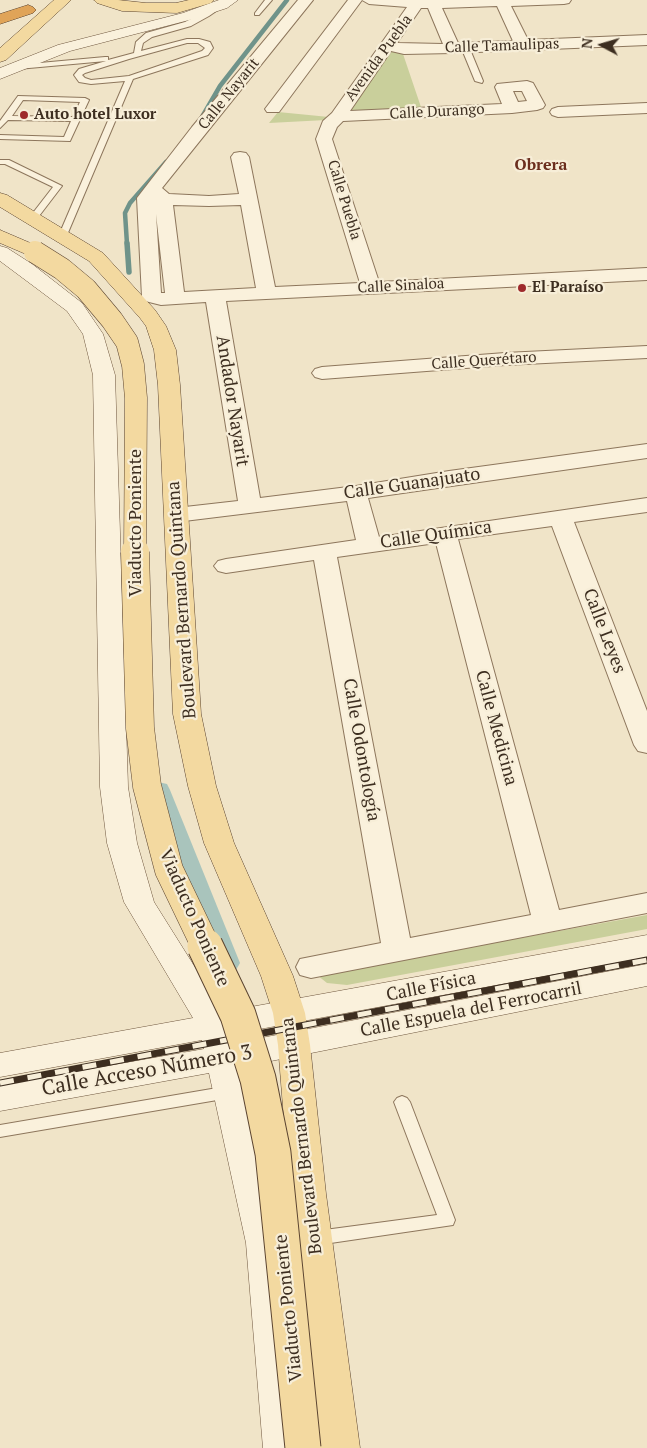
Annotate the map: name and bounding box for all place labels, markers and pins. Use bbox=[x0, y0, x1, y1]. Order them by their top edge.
place label: Auto hotel Luxor bbox=[34, 106, 156, 124]
marker: Auto hotel Luxor bbox=[18, 109, 30, 121]
place label: El Paraíso bbox=[532, 279, 603, 297]
marker: El Paraíso bbox=[516, 282, 528, 294]

